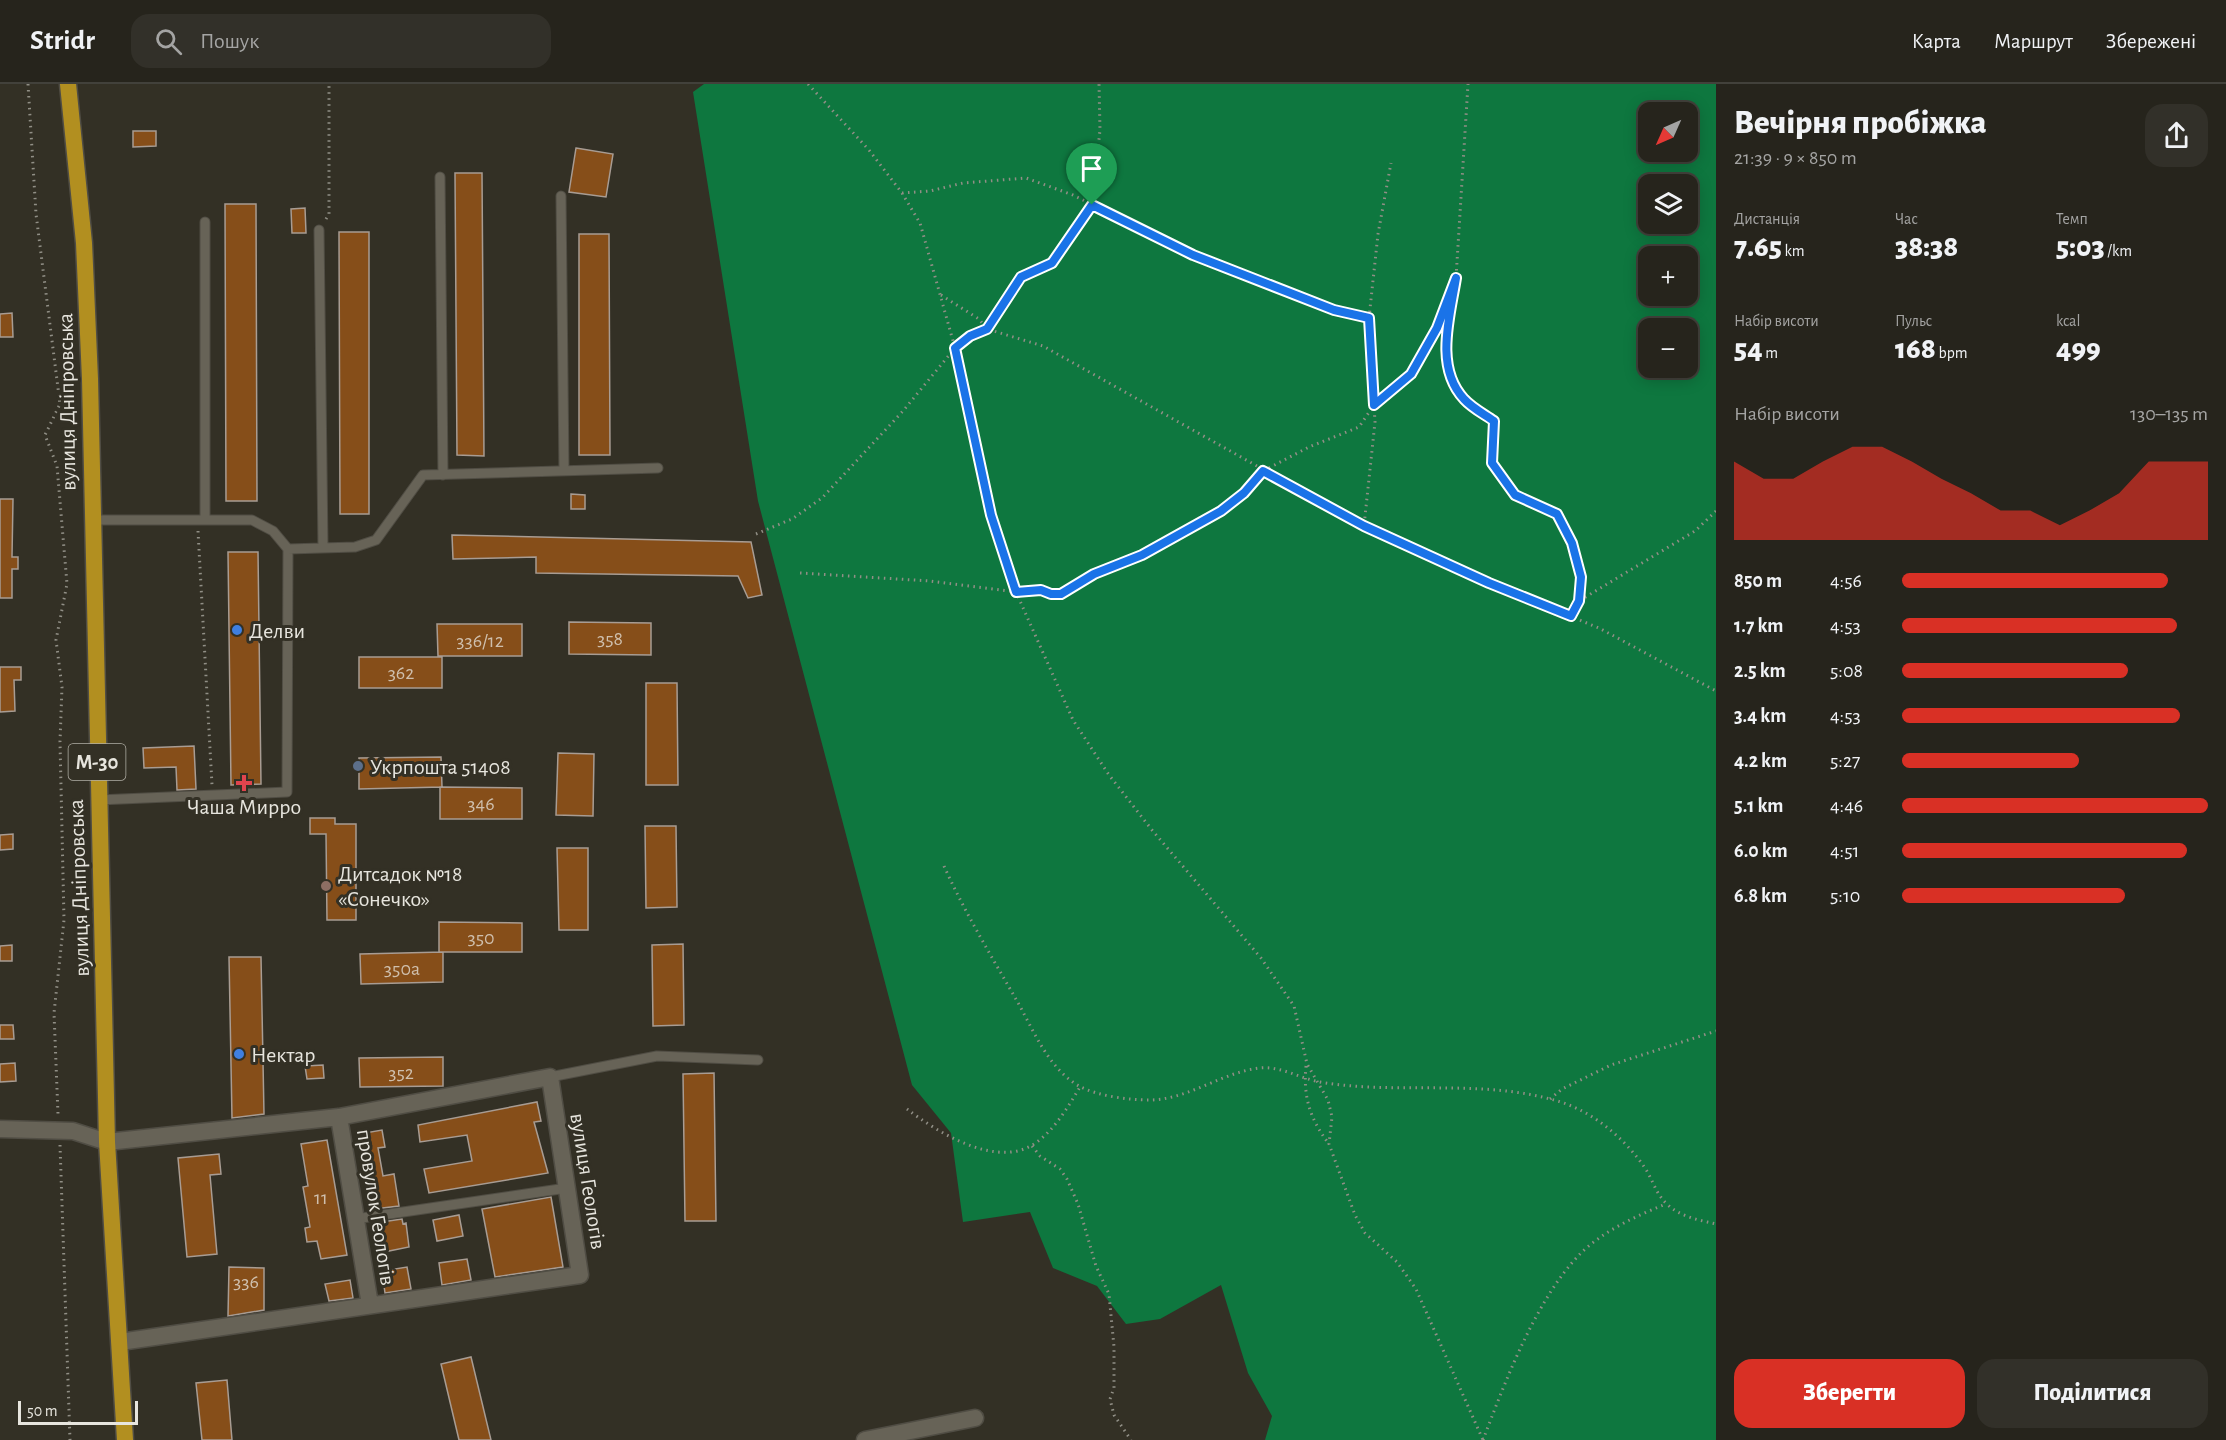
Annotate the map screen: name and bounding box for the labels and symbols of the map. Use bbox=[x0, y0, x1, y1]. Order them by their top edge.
north arrow bbox=[1638, 102, 1698, 162]
pin bbox=[1066, 143, 1117, 205]
street label: вулиця Дніпровська bbox=[54, 313, 80, 491]
place label: Делви bbox=[249, 620, 305, 642]
marker: Делви bbox=[230, 623, 244, 637]
house number: 358 bbox=[597, 629, 623, 649]
house number: 336/12 bbox=[456, 631, 504, 651]
house number: 362 bbox=[388, 663, 414, 683]
road number: М-30 bbox=[68, 744, 126, 780]
place label: Укрпошта 51408 bbox=[370, 756, 511, 778]
marker: Укрпошта 51408 bbox=[351, 759, 365, 773]
marker: Чаша Мирро bbox=[237, 776, 251, 790]
house number: 346 bbox=[467, 794, 495, 814]
place label: Чаша Мирро bbox=[187, 796, 301, 818]
street label: вулиця Дніпровська bbox=[65, 799, 93, 977]
place label: Дитсадок №18 «Сонечко» bbox=[338, 863, 462, 910]
marker: Дитсадок №18 «Сонечко» bbox=[319, 879, 333, 893]
house number: 350 bbox=[467, 928, 495, 948]
house number: 350а bbox=[384, 959, 420, 979]
place label: Нектар bbox=[251, 1044, 316, 1066]
marker: Нектар bbox=[232, 1047, 246, 1061]
house number: 352 bbox=[388, 1063, 414, 1083]
street label: вулиця Геологів bbox=[566, 1111, 610, 1251]
street label: провулок Геологів bbox=[353, 1127, 399, 1287]
house number: 11 bbox=[314, 1188, 328, 1208]
house number: 336 bbox=[233, 1272, 259, 1292]
scale bar bbox=[18, 1398, 138, 1426]

